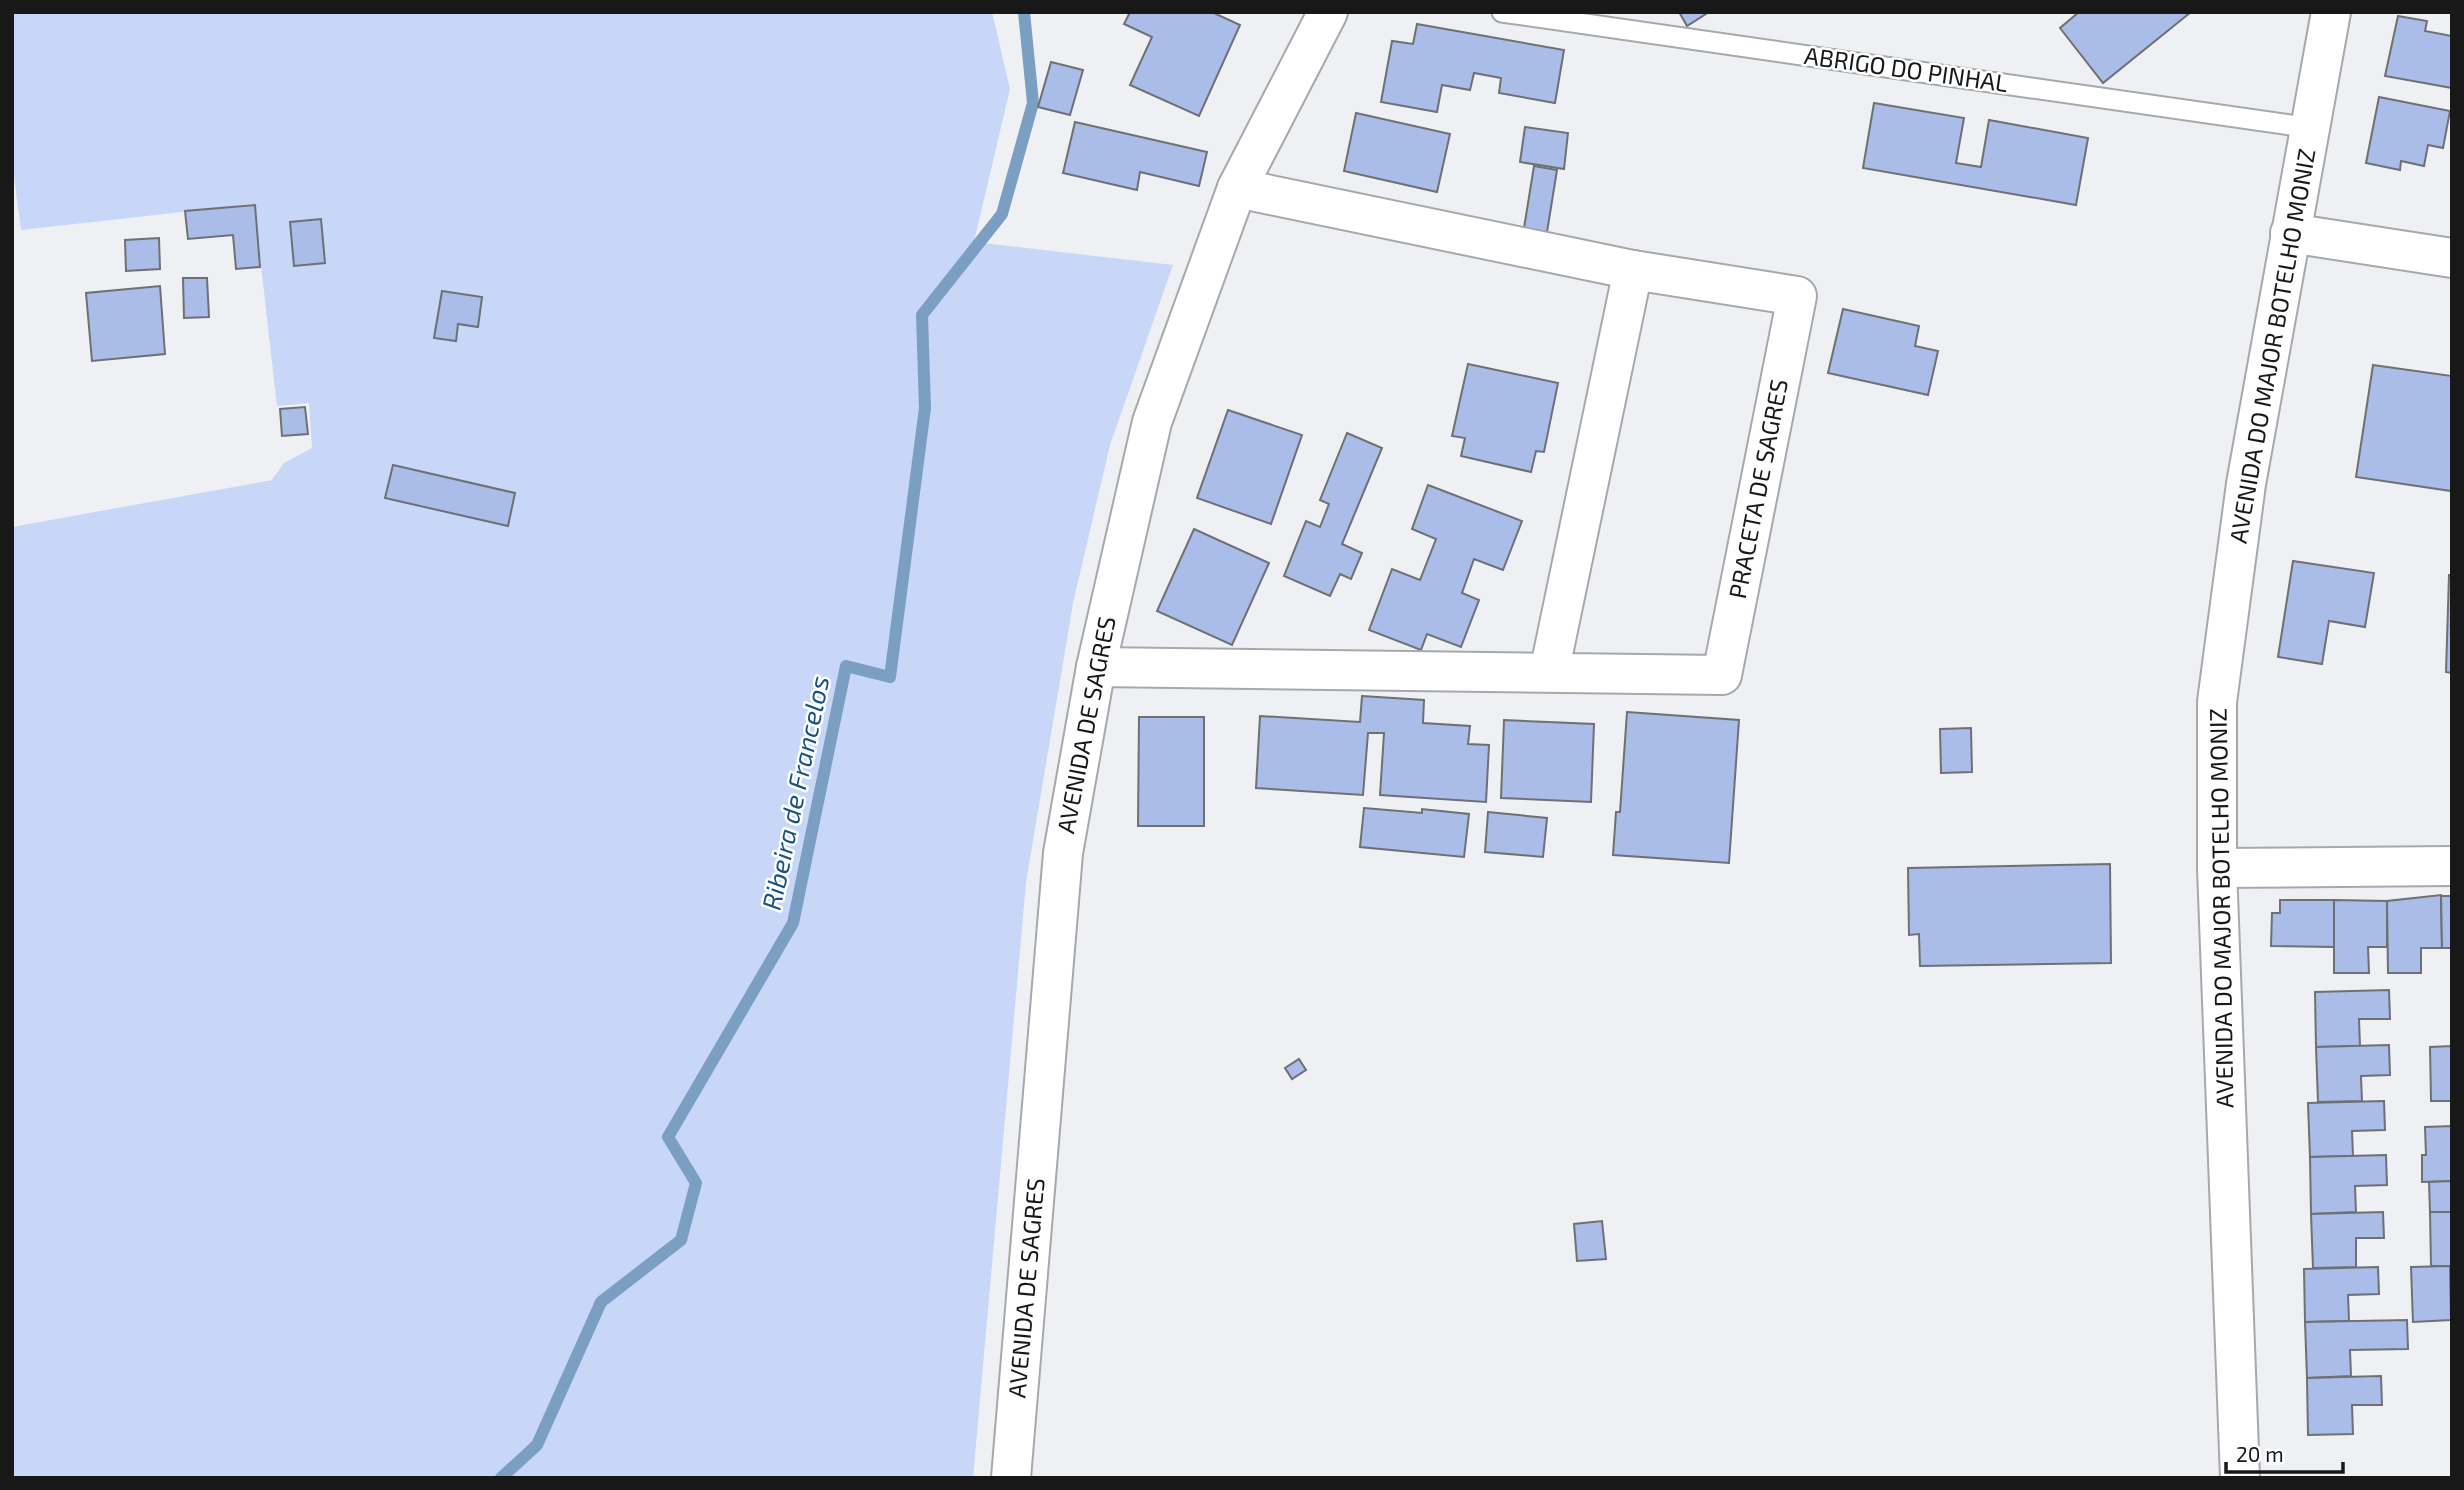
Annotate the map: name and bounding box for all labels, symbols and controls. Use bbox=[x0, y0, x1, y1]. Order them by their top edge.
street label: ABRIGO DO PINHAL bbox=[1803, 40, 2010, 97]
street label: AVENIDA DO MAJOR BOTELHO MONIZ bbox=[2222, 146, 2321, 545]
street label: PRACETA DE SAGRES bbox=[1722, 376, 1793, 601]
street label: AVENIDA DE SAGRES bbox=[1050, 614, 1121, 836]
water label: Ribeira de Francelos bbox=[755, 673, 834, 913]
street label: AVENIDA DO MAJOR BOTELHO MONIZ bbox=[2203, 708, 2238, 1108]
street label: AVENIDA DE SAGRES bbox=[1001, 1177, 1050, 1399]
scale bar bbox=[2226, 1430, 2343, 1474]
text: 20 m bbox=[2236, 1441, 2284, 1466]

